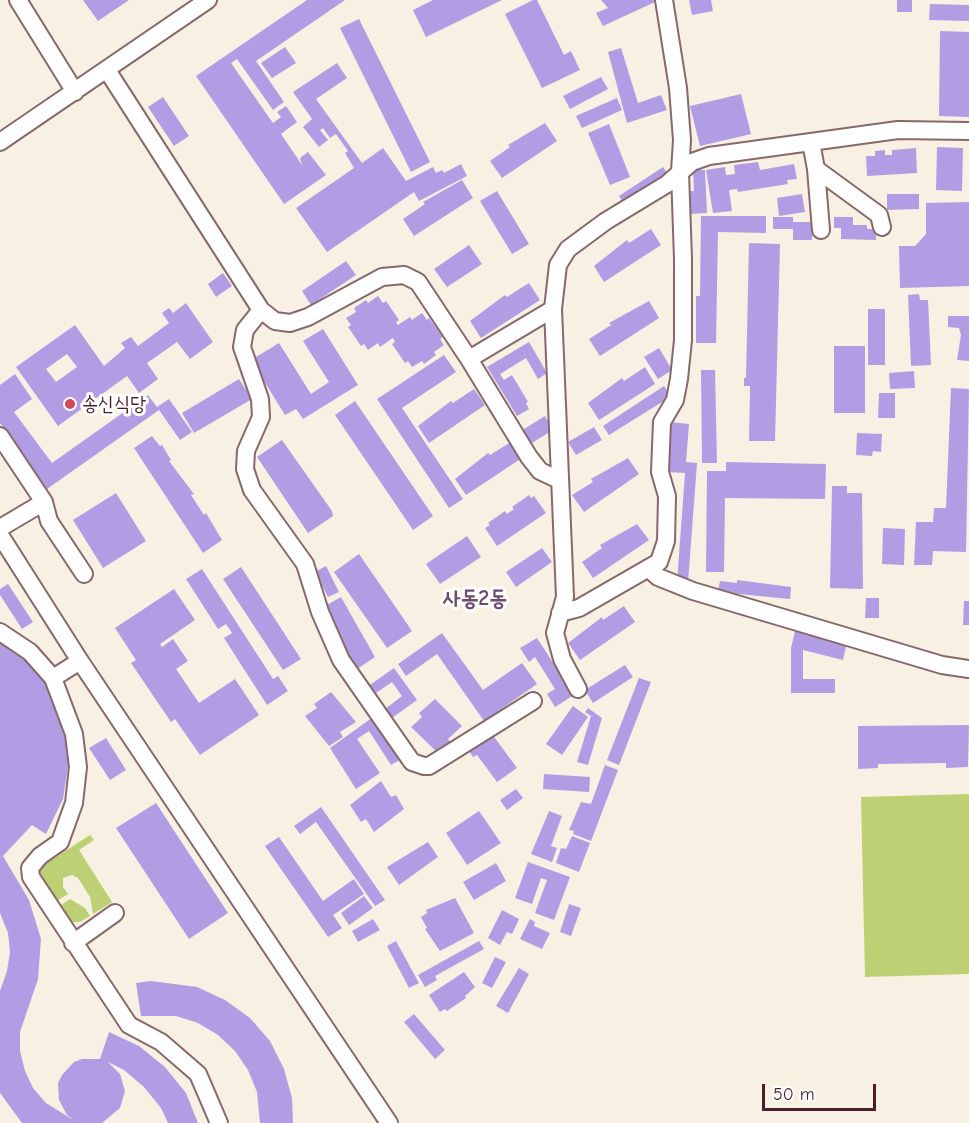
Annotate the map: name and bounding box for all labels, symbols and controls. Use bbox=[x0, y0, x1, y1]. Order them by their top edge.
place label: 송신식당 bbox=[82, 392, 146, 416]
marker: 송신식당 bbox=[63, 397, 77, 411]
district label: 사동2동 bbox=[443, 586, 507, 612]
scale bar bbox=[765, 1072, 879, 1110]
text: 50 m bbox=[773, 1084, 815, 1105]

